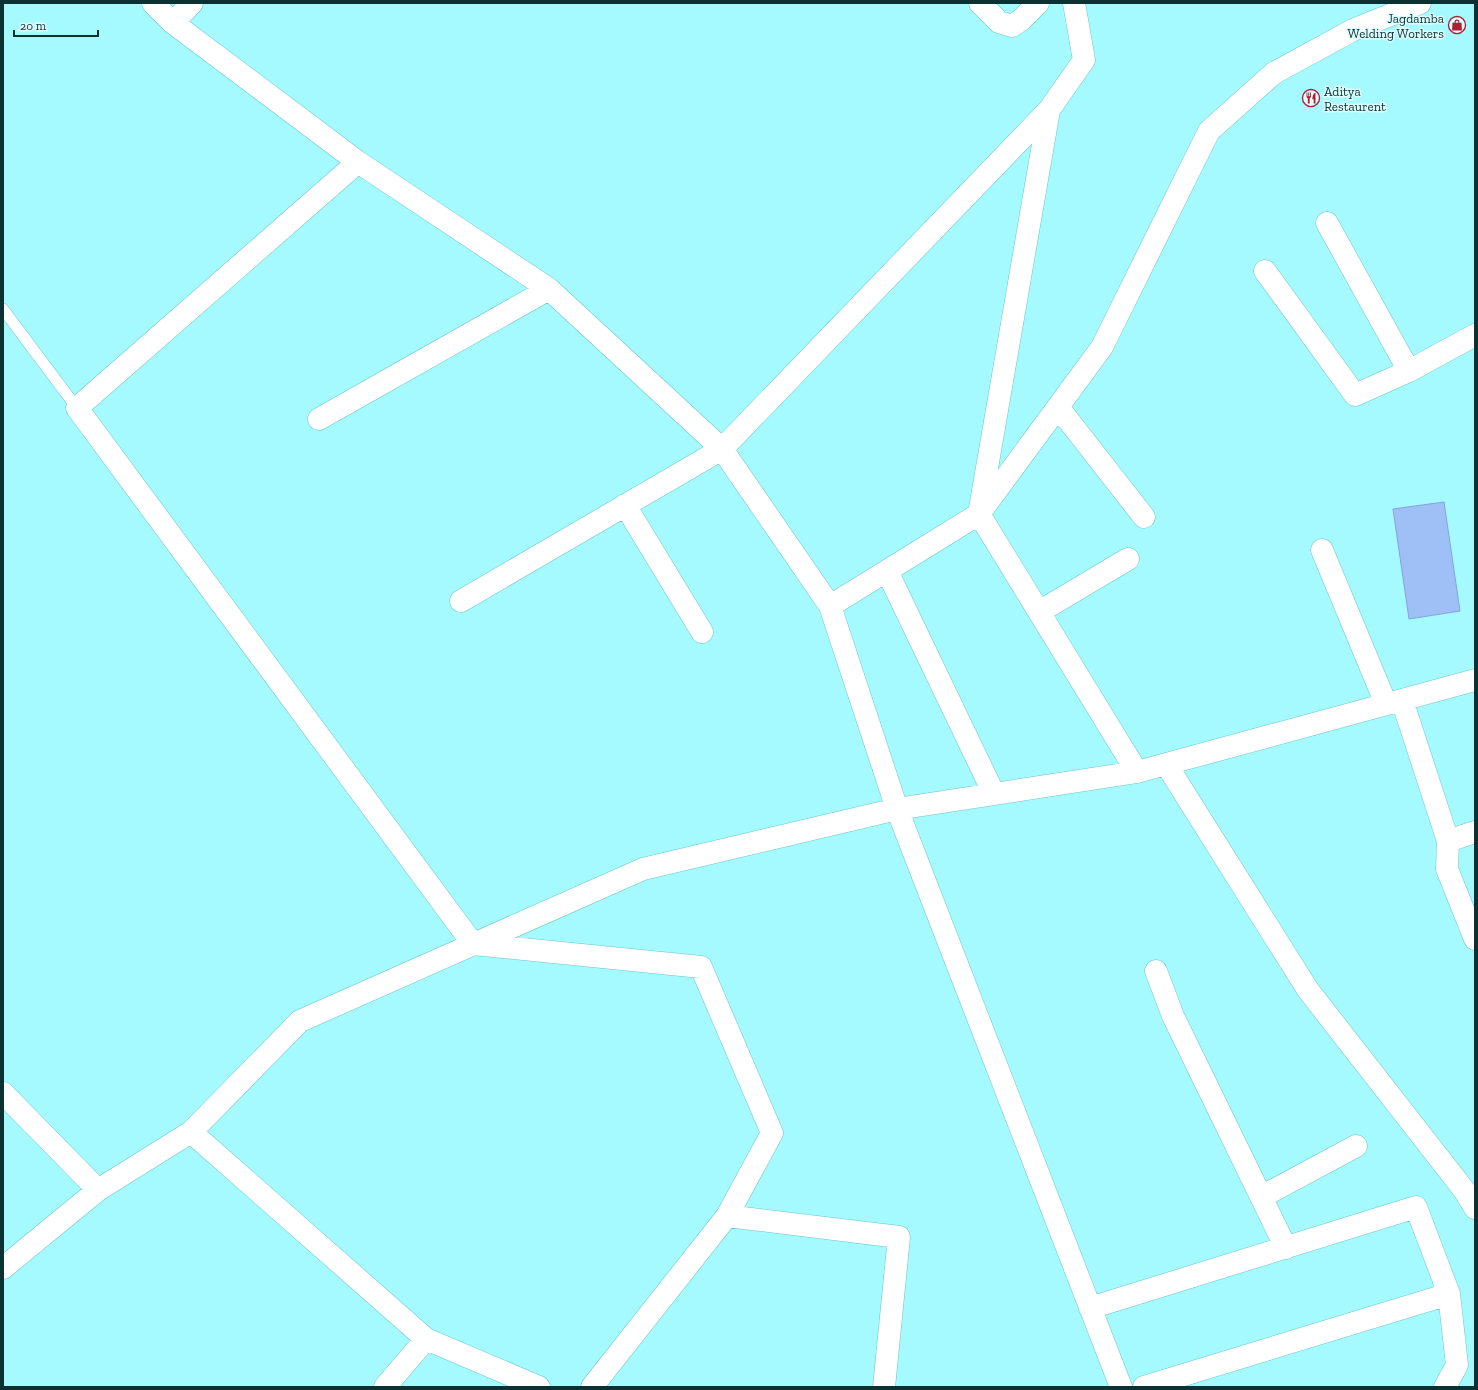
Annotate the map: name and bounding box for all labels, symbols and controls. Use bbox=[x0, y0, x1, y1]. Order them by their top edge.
place label: Jagdamba Welding Workers bbox=[1348, 11, 1445, 41]
scale bar bbox=[14, 12, 98, 38]
shop icon: Jagdamba Welding Workers bbox=[1447, 15, 1467, 35]
text: 20 m bbox=[20, 19, 47, 33]
place label: Aditya Restaurent bbox=[1324, 84, 1386, 114]
restaurant icon: Aditya Restaurent bbox=[1301, 88, 1321, 108]

